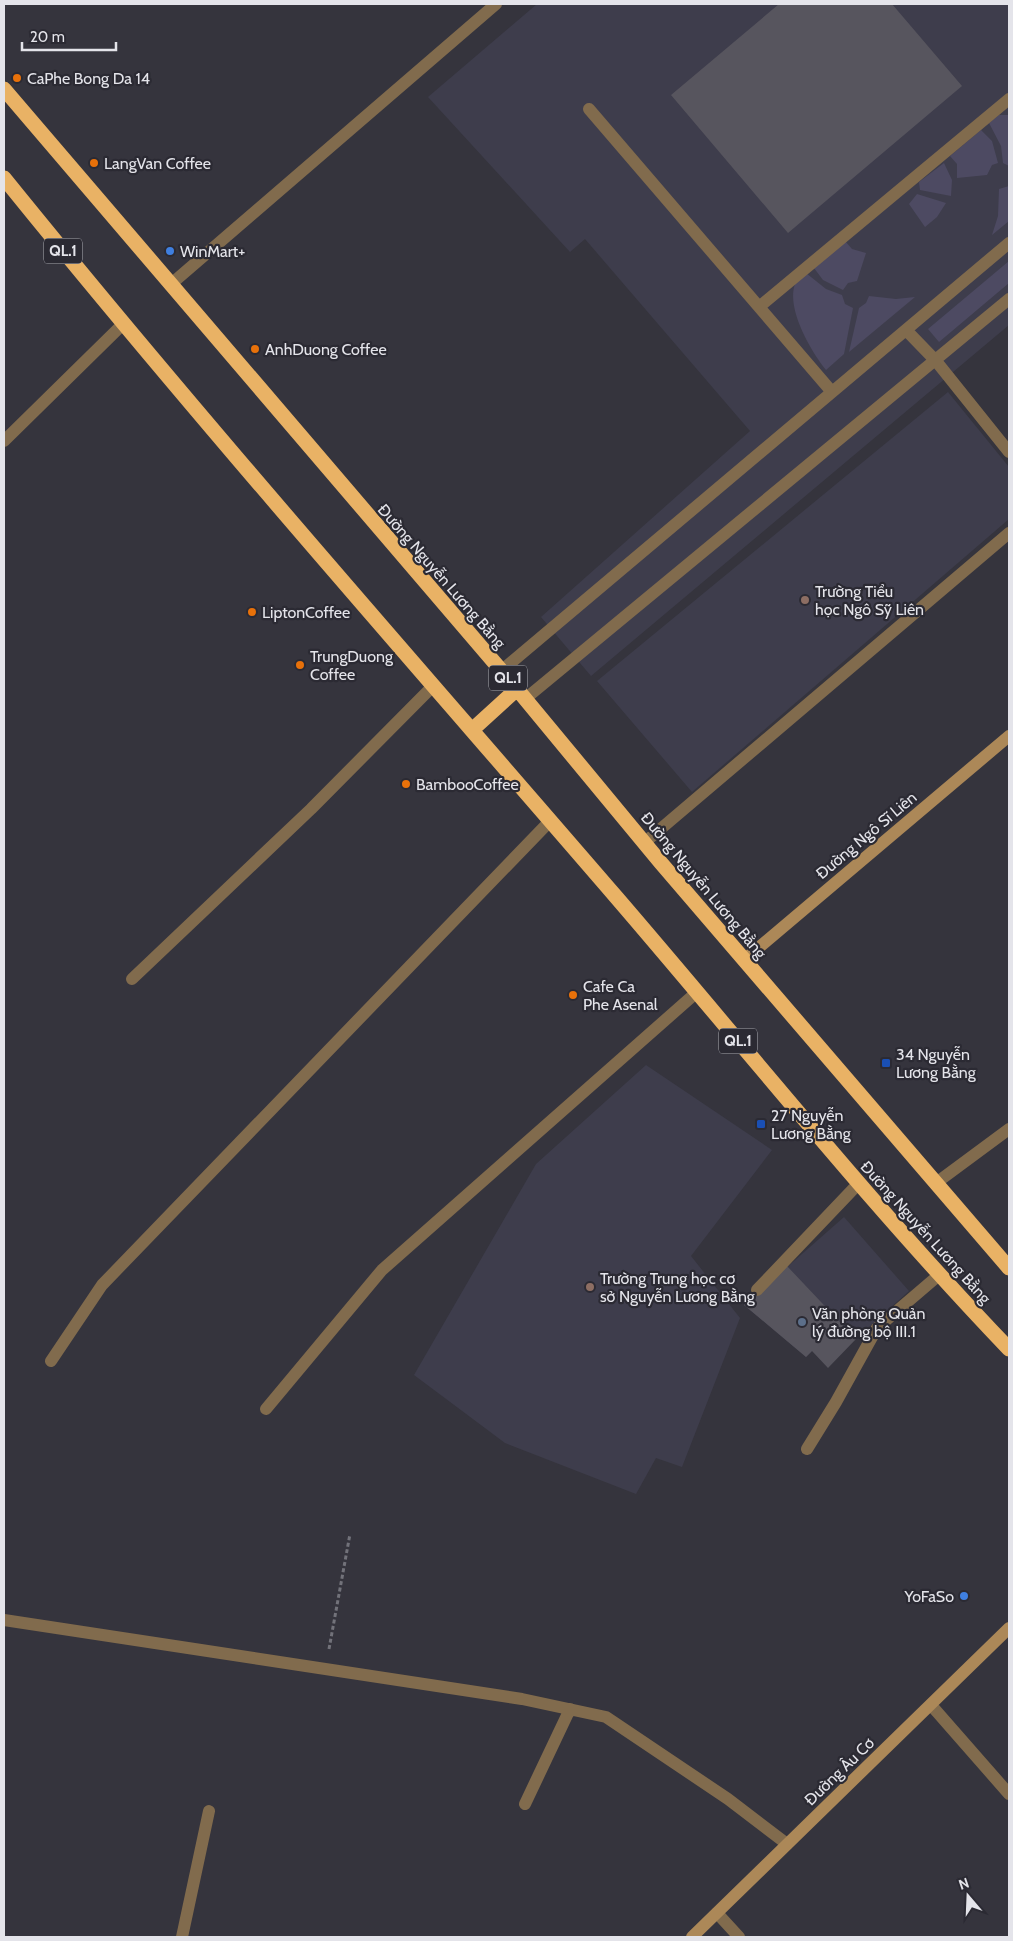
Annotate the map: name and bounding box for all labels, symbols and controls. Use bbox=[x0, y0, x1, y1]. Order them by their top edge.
scale bar bbox=[22, 20, 116, 52]
text: 20 m bbox=[30, 28, 65, 46]
place label: CaPhe Bong Da 14 bbox=[27, 69, 150, 88]
marker: CaPhe Bong Da 14 bbox=[11, 72, 23, 84]
place label: LangVan Coffee bbox=[104, 154, 211, 173]
marker: LangVan Coffee bbox=[88, 157, 100, 169]
road number: QL.1 bbox=[44, 238, 82, 264]
place label: WinMart+ bbox=[180, 242, 245, 261]
marker: WinMart+ bbox=[164, 245, 176, 257]
place label: AnhDuong Coffee bbox=[265, 340, 387, 359]
marker: AnhDuong Coffee bbox=[249, 343, 261, 355]
street label: Đường Nguyễn Lương Bằng bbox=[374, 500, 510, 653]
place label: Trường Tiểu học Ngô Sỹ Liên bbox=[815, 582, 924, 619]
marker: Trường Tiểu học Ngô Sỹ Liên bbox=[799, 594, 811, 606]
place label: LiptonCoffee bbox=[262, 603, 350, 622]
marker: LiptonCoffee bbox=[246, 606, 258, 618]
place label: TrungDuong Coffee bbox=[310, 647, 394, 684]
marker: TrungDuong Coffee bbox=[294, 659, 306, 671]
road number: QL.1 bbox=[489, 666, 527, 690]
place label: BambooCoffee bbox=[416, 775, 519, 794]
marker: BambooCoffee bbox=[400, 778, 412, 790]
street label: Đường Ngô Sĩ Liên bbox=[812, 788, 921, 883]
street label: Đường Nguyễn Lương Bằng bbox=[637, 808, 771, 963]
place label: Cafe Ca Phe Asenal bbox=[583, 977, 658, 1014]
marker: Cafe Ca Phe Asenal bbox=[567, 989, 579, 1001]
road number: QL.1 bbox=[719, 1028, 757, 1054]
place label: 34 Nguyễn Lương Bằng bbox=[896, 1045, 977, 1082]
marker: 34 Nguyễn Lương Bằng bbox=[880, 1057, 892, 1069]
place label: 27 Nguyễn Lương Bằng bbox=[771, 1106, 852, 1143]
marker: 27 Nguyễn Lương Bằng bbox=[755, 1118, 767, 1130]
street label: Đường Nguyễn Lương Bằng bbox=[857, 1157, 995, 1308]
place label: Trường Trung học cơ sở Nguyễn Lương Bằng bbox=[600, 1269, 756, 1306]
marker: Trường Trung học cơ sở Nguyễn Lương Bằng bbox=[584, 1281, 596, 1293]
place label: Văn phòng Quản lý đường bộ III.1 bbox=[812, 1304, 926, 1341]
marker: Văn phòng Quản lý đường bộ III.1 bbox=[796, 1316, 808, 1328]
place label: YoFaSo bbox=[904, 1587, 954, 1606]
marker: YoFaSo bbox=[958, 1590, 970, 1602]
street label: Đường Âu Cơ bbox=[801, 1733, 878, 1809]
north arrow bbox=[943, 1871, 993, 1921]
text: N bbox=[956, 1874, 971, 1894]

